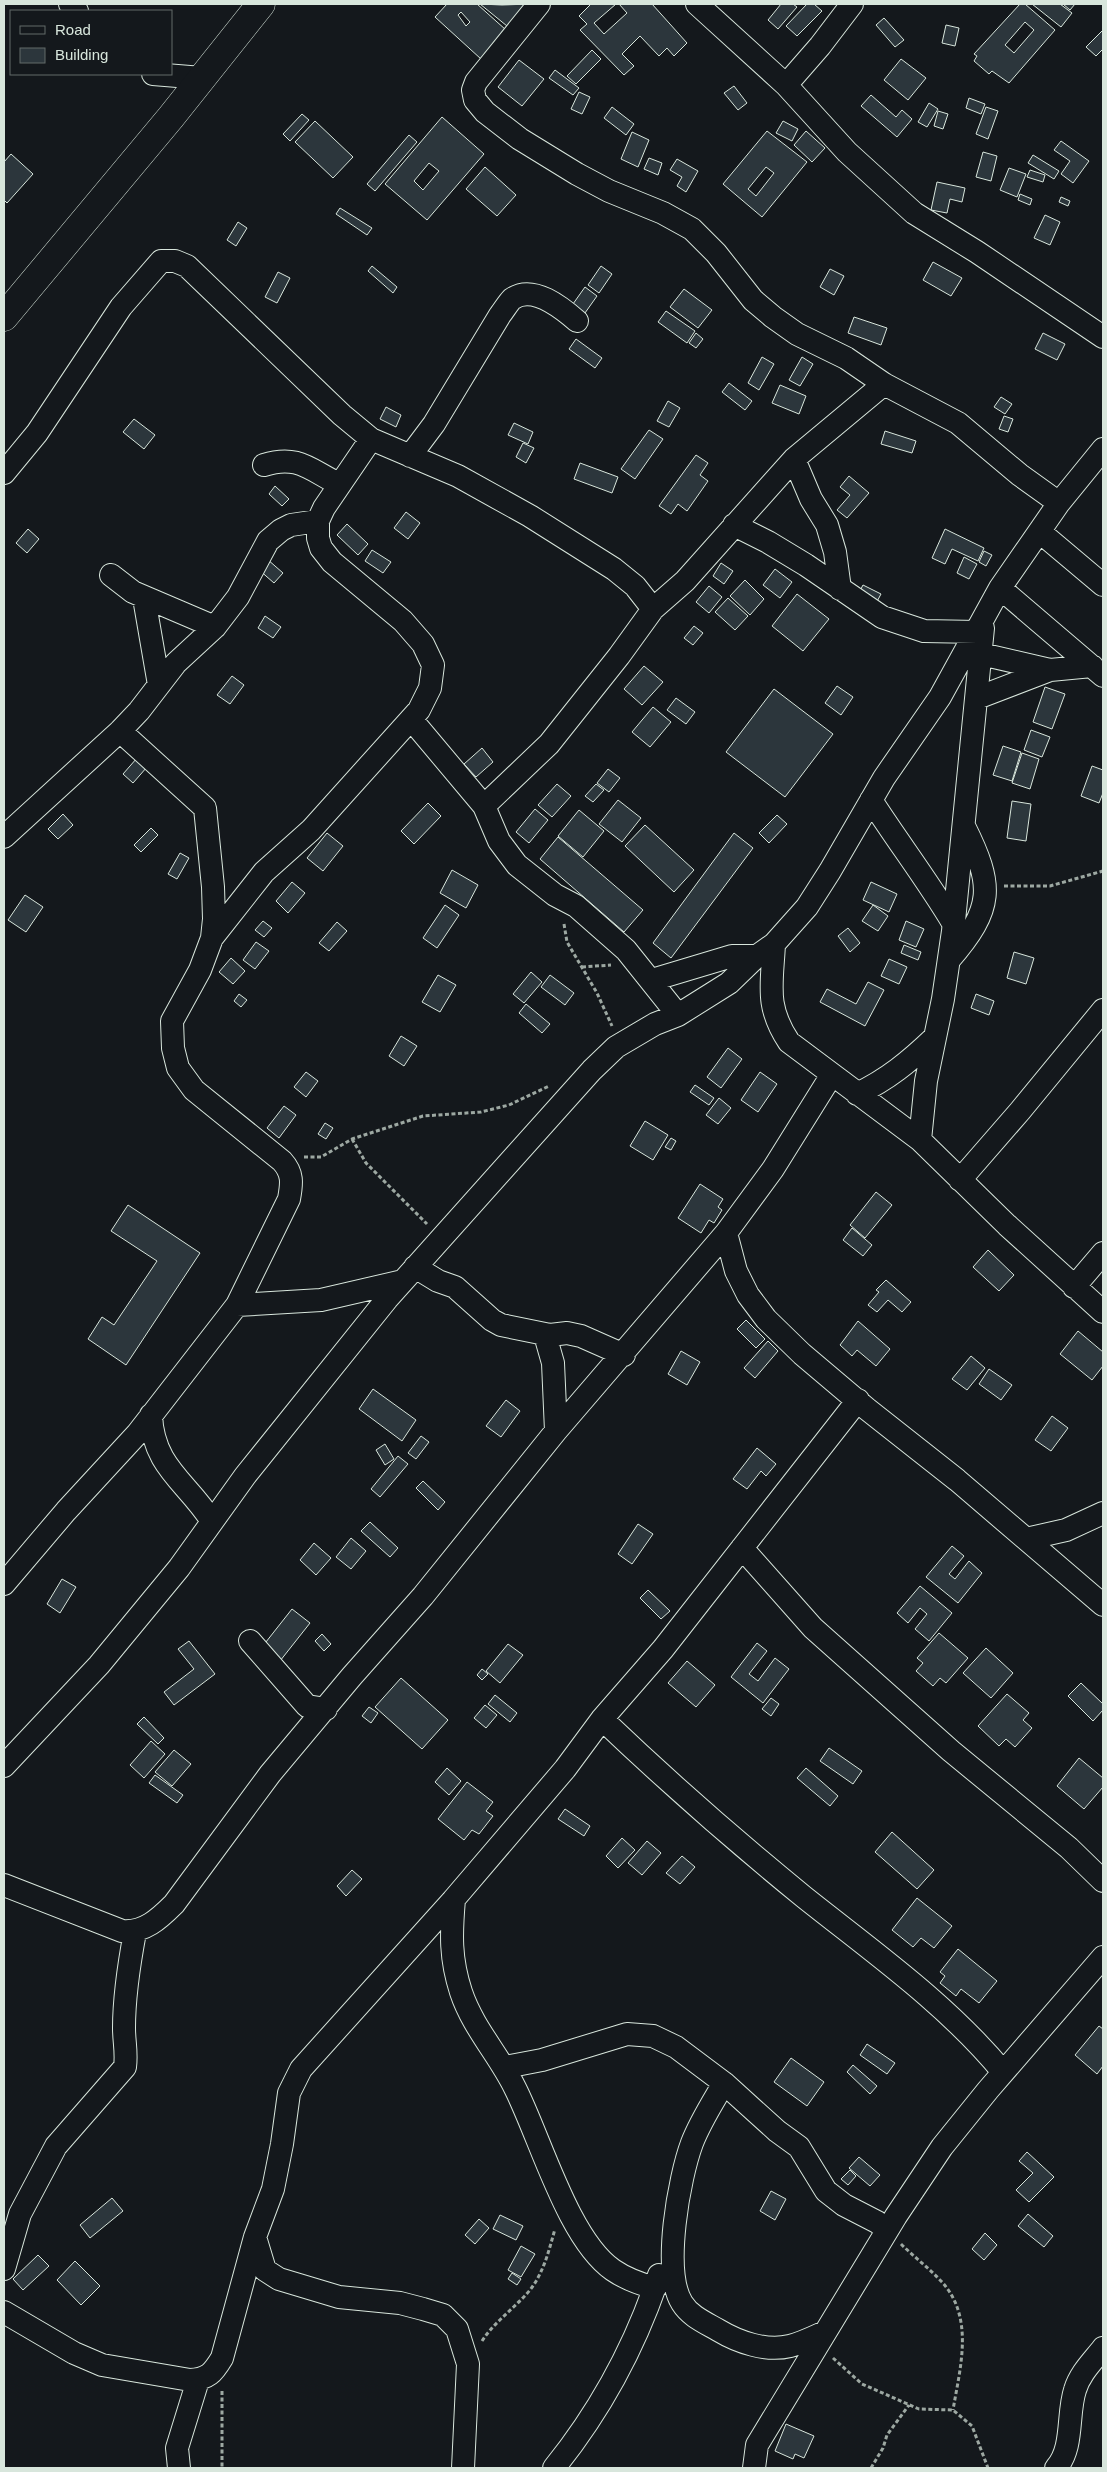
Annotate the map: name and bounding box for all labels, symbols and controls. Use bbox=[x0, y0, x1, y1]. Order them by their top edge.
legend bbox=[10, 10, 172, 75]
text: Road bbox=[55, 21, 91, 38]
text: Building bbox=[55, 46, 108, 63]

